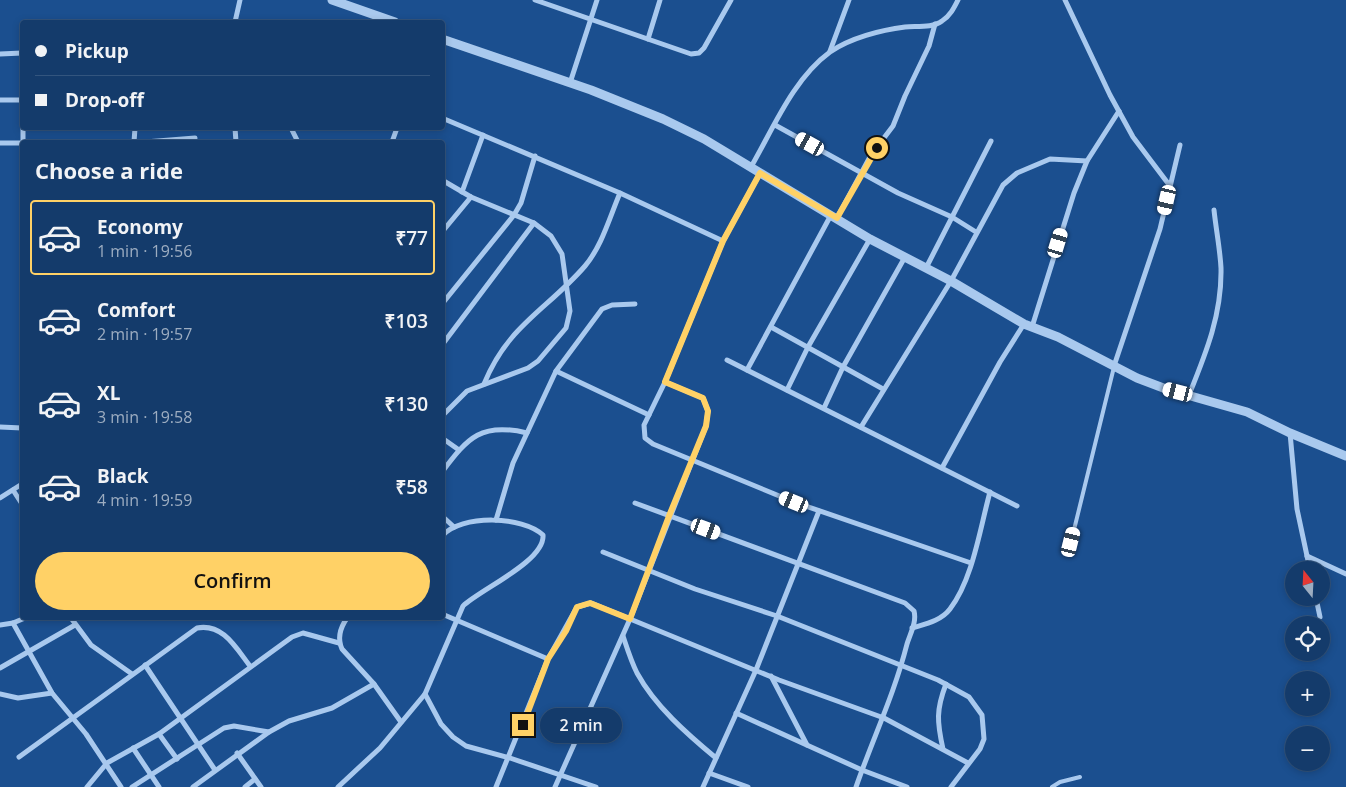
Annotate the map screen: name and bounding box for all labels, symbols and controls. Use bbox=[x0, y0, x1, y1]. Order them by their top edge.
text: Pickup bbox=[65, 38, 129, 64]
text: Drop-off bbox=[65, 87, 144, 113]
car bbox=[793, 130, 826, 158]
route start bbox=[866, 137, 888, 159]
text: Choose a ride bbox=[35, 155, 183, 185]
car bbox=[1156, 184, 1177, 216]
text: Economy bbox=[97, 214, 183, 240]
icon: car bbox=[37, 215, 82, 260]
text: ₹77 bbox=[395, 225, 428, 251]
car bbox=[1046, 226, 1069, 260]
text: 1 min · 19:56 bbox=[97, 240, 192, 262]
text: Comfort bbox=[97, 297, 176, 323]
icon: car bbox=[37, 298, 82, 343]
text: ₹103 bbox=[385, 308, 428, 334]
text: 2 min · 19:57 bbox=[97, 323, 192, 345]
text: XL bbox=[97, 380, 120, 406]
icon: car bbox=[37, 381, 82, 426]
car bbox=[1161, 381, 1194, 403]
text: ₹130 bbox=[385, 391, 428, 417]
text: 3 min · 19:58 bbox=[97, 406, 192, 428]
text: Black bbox=[97, 463, 149, 489]
icon: car bbox=[37, 464, 82, 509]
text: ₹58 bbox=[395, 474, 428, 500]
text: 4 min · 19:59 bbox=[97, 489, 192, 511]
car bbox=[777, 489, 810, 515]
car bbox=[689, 517, 722, 541]
car bbox=[1060, 526, 1081, 558]
button: Confirm bbox=[35, 552, 430, 610]
north arrow bbox=[1285, 561, 1330, 606]
map controls bbox=[1285, 561, 1330, 771]
button: locate bbox=[1285, 616, 1330, 661]
button: + bbox=[1285, 671, 1330, 716]
callout: 2 min bbox=[540, 708, 623, 742]
route end bbox=[512, 714, 534, 736]
text: 2 min bbox=[559, 714, 603, 736]
button: − bbox=[1285, 726, 1330, 771]

